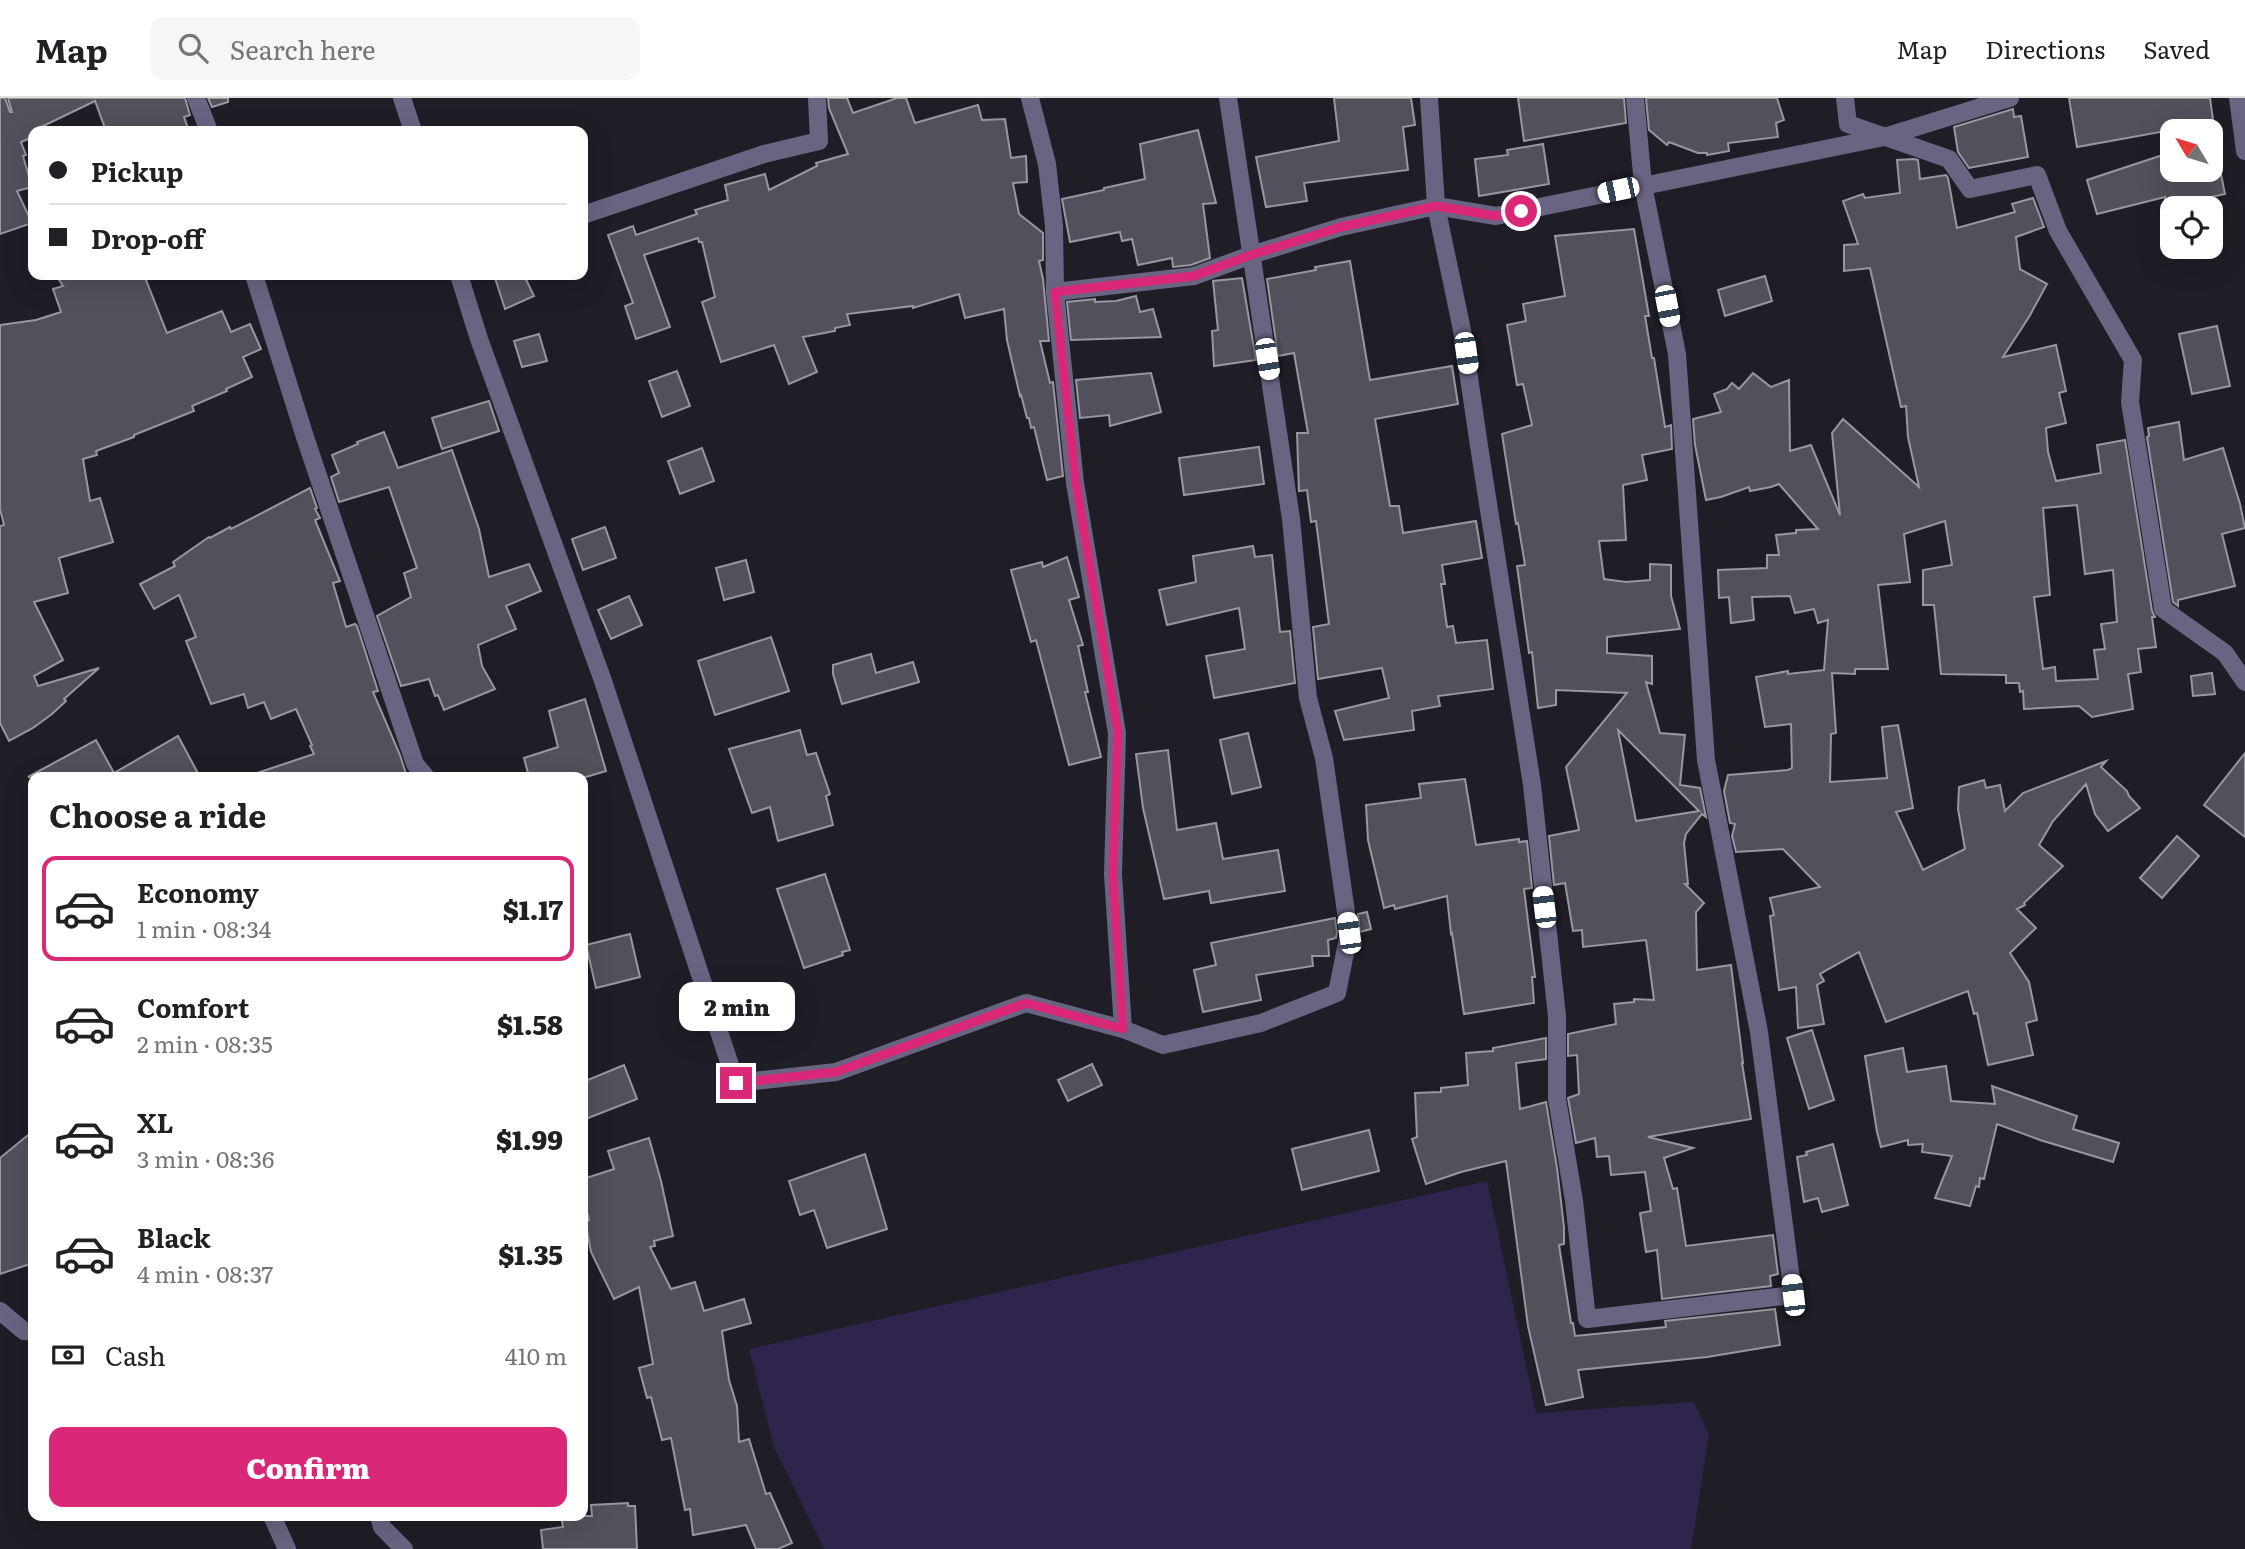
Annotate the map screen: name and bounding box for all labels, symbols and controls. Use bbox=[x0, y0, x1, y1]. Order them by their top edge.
search box bbox=[150, 17, 640, 80]
text: Map bbox=[35, 24, 108, 73]
icon: search bbox=[174, 29, 212, 67]
text: Search here bbox=[230, 29, 376, 68]
text: Map bbox=[1896, 31, 1947, 66]
text: Directions bbox=[1985, 31, 2105, 66]
text: Saved bbox=[2143, 31, 2210, 66]
north arrow bbox=[2160, 119, 2222, 182]
map controls bbox=[2160, 119, 2223, 259]
text: Pickup bbox=[91, 151, 183, 190]
car bbox=[1596, 175, 1641, 205]
route start bbox=[1505, 195, 1537, 227]
button: locate bbox=[2160, 196, 2223, 259]
text: Drop-off bbox=[91, 218, 204, 257]
car bbox=[1653, 283, 1682, 329]
car bbox=[1453, 331, 1480, 375]
car bbox=[1254, 337, 1281, 381]
text: Choose a ride bbox=[49, 790, 266, 838]
text: Economy bbox=[137, 872, 259, 911]
icon: car bbox=[53, 877, 116, 940]
car bbox=[1532, 885, 1557, 929]
text: $1.17 bbox=[503, 889, 563, 928]
text: 1 min · 08:34 bbox=[137, 911, 271, 945]
car bbox=[1336, 911, 1363, 955]
callout: 2 min bbox=[678, 982, 794, 1030]
text: Comfort bbox=[137, 987, 249, 1026]
text: 2 min bbox=[704, 989, 770, 1023]
icon: car bbox=[53, 992, 116, 1055]
text: $1.58 bbox=[497, 1004, 563, 1043]
text: 2 min · 08:35 bbox=[137, 1026, 273, 1060]
route end bbox=[720, 1067, 752, 1099]
text: XL bbox=[137, 1102, 174, 1141]
icon: car bbox=[53, 1107, 116, 1170]
text: $1.99 bbox=[496, 1119, 563, 1158]
text: 3 min · 08:36 bbox=[137, 1141, 274, 1175]
text: Black bbox=[137, 1217, 211, 1256]
icon: car bbox=[53, 1222, 116, 1285]
text: $1.35 bbox=[498, 1234, 563, 1273]
text: 4 min · 08:37 bbox=[137, 1256, 273, 1290]
car bbox=[1781, 1273, 1806, 1317]
text: Cash bbox=[105, 1335, 166, 1374]
icon: cash bbox=[49, 1336, 87, 1374]
text: 410 m bbox=[505, 1338, 567, 1372]
button: Confirm bbox=[49, 1427, 567, 1507]

